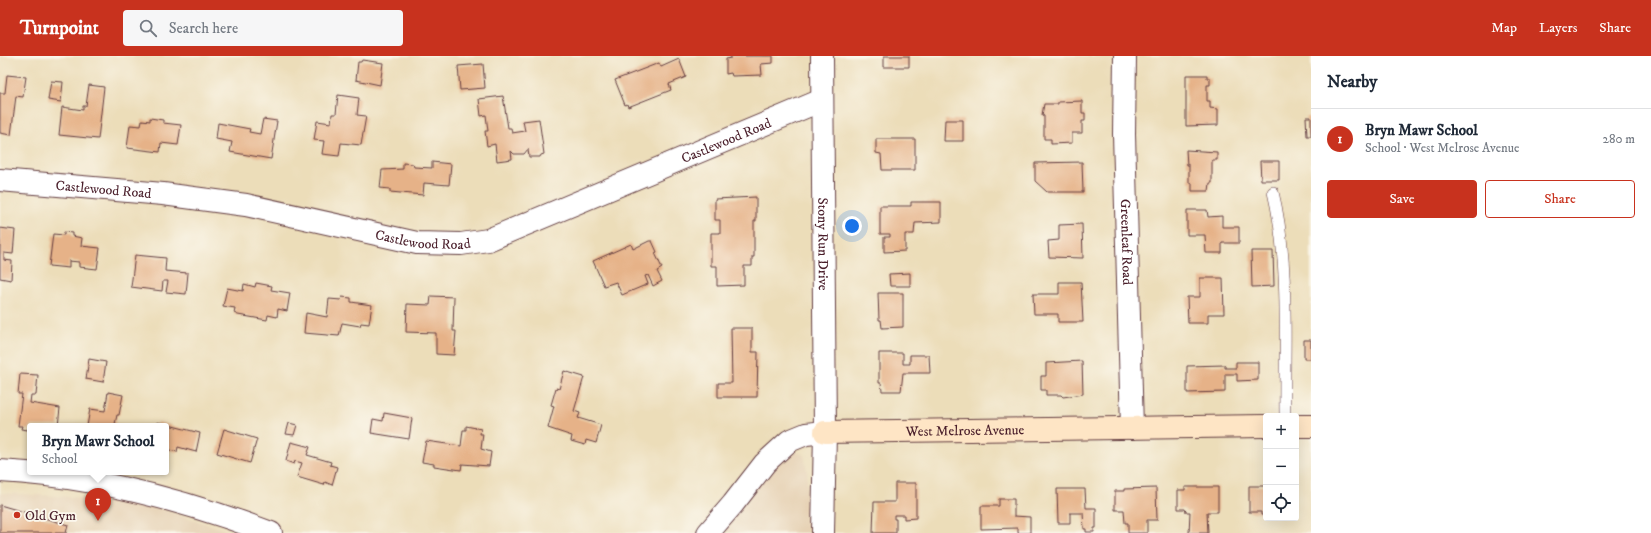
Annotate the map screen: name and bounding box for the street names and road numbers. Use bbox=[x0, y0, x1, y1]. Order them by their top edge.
street label: Castlewood Road bbox=[679, 114, 774, 168]
street label: Castlewood Road bbox=[55, 177, 152, 203]
street label: Stony Run Drive bbox=[813, 197, 832, 291]
street label: Greenleaf Road bbox=[1116, 199, 1136, 285]
street label: Castlewood Road bbox=[373, 226, 472, 254]
street label: West Melrose Avenue bbox=[905, 421, 1025, 441]

